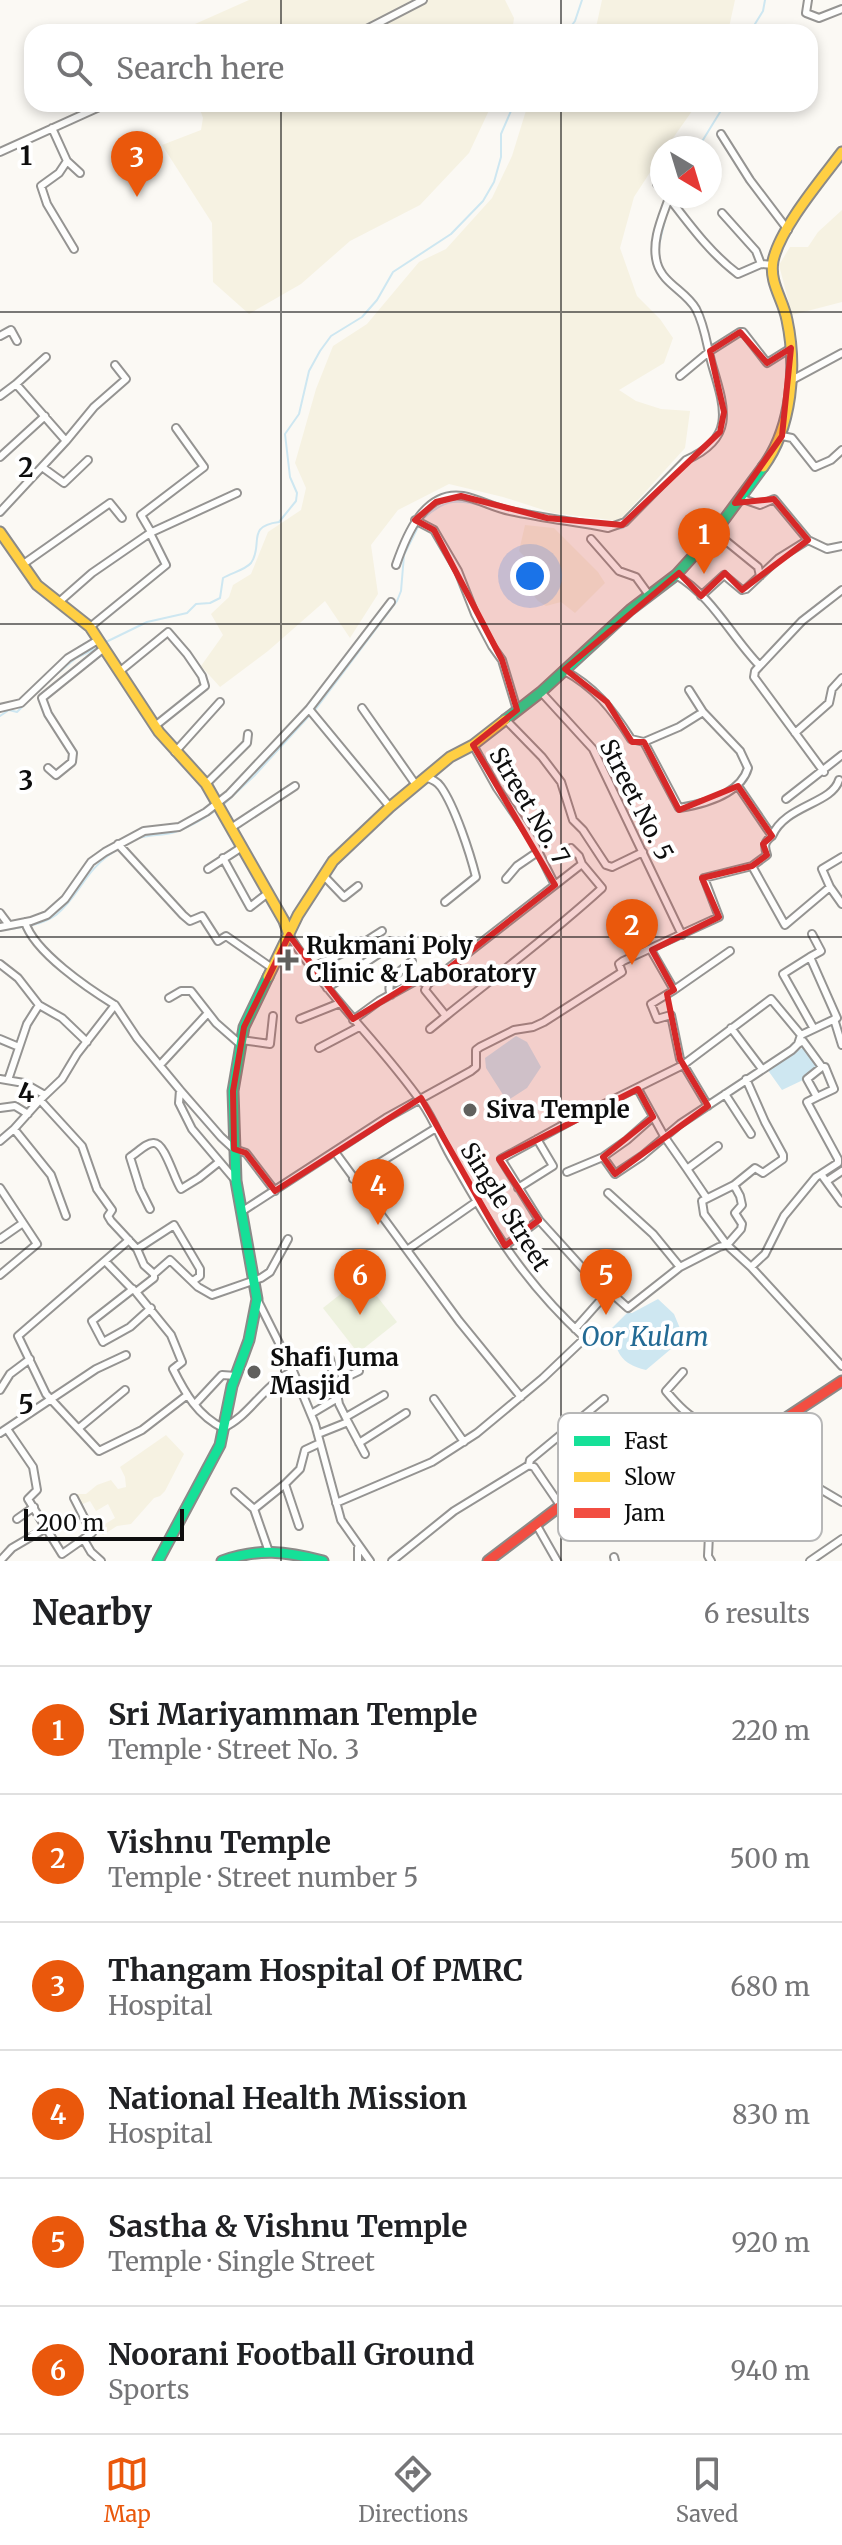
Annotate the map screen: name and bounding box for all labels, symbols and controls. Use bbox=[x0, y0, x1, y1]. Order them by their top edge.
search box bbox=[24, 24, 818, 112]
icon: search bbox=[52, 46, 96, 90]
text: Search here bbox=[116, 49, 284, 87]
pin: 3 bbox=[111, 131, 163, 197]
north arrow bbox=[650, 136, 722, 208]
text: 1 bbox=[20, 139, 32, 172]
text: 2 bbox=[18, 451, 34, 484]
pin: 1 bbox=[678, 508, 730, 574]
your location bbox=[510, 556, 550, 596]
street label: Street No. 5 bbox=[593, 734, 680, 866]
street label: Street No. 7 bbox=[482, 741, 577, 870]
text: 3 bbox=[19, 764, 33, 797]
pin: 2 bbox=[606, 899, 658, 965]
place label: Rukmani Poly Clinic & Laboratory bbox=[306, 930, 537, 989]
marker: Rukmani Poly Clinic & Laboratory bbox=[277, 949, 299, 971]
text: 4 bbox=[18, 1076, 35, 1109]
place label: Siva Temple bbox=[486, 1094, 630, 1125]
marker: Siva Temple bbox=[461, 1101, 479, 1119]
street label: Single Street bbox=[454, 1137, 558, 1277]
pin: 4 bbox=[352, 1159, 404, 1225]
pin: 6 bbox=[334, 1249, 386, 1315]
pin: 5 bbox=[580, 1249, 632, 1315]
water label: Oor Kulam bbox=[581, 1320, 709, 1353]
place label: Shafi Juma Masjid bbox=[270, 1342, 399, 1401]
marker: Shafi Juma Masjid bbox=[245, 1363, 263, 1381]
text: 5 bbox=[18, 1388, 34, 1421]
legend bbox=[558, 1413, 822, 1541]
text: Fast bbox=[624, 1427, 668, 1455]
text: Slow bbox=[624, 1463, 675, 1491]
text: Jam bbox=[623, 1499, 665, 1527]
scale bar bbox=[24, 1505, 184, 1541]
text: 200 m bbox=[36, 1509, 104, 1537]
text: Nearby bbox=[32, 1592, 152, 1634]
text: 6 results bbox=[704, 1597, 810, 1630]
text: Sri Mariyamman Temple bbox=[108, 1695, 477, 1733]
text: 1 bbox=[52, 1714, 64, 1747]
text: 220 m bbox=[731, 1714, 810, 1747]
text: Temple · Street No. 3 bbox=[108, 1733, 359, 1766]
text: Vishnu Temple bbox=[108, 1823, 331, 1861]
text: 2 bbox=[50, 1842, 66, 1875]
text: 500 m bbox=[730, 1842, 810, 1875]
text: Temple · Street number 5 bbox=[108, 1861, 419, 1894]
text: Thangam Hospital Of PMRC bbox=[108, 1951, 523, 1989]
text: 3 bbox=[51, 1970, 65, 2003]
text: 680 m bbox=[730, 1970, 810, 2003]
text: Hospital bbox=[108, 1989, 213, 2022]
text: National Health Mission bbox=[108, 2079, 467, 2117]
text: 4 bbox=[50, 2098, 66, 2131]
text: 830 m bbox=[732, 2098, 810, 2131]
text: Hospital bbox=[108, 2117, 213, 2150]
text: Sastha & Vishnu Temple bbox=[108, 2207, 468, 2245]
text: 5 bbox=[50, 2226, 66, 2259]
text: 920 m bbox=[731, 2226, 810, 2259]
text: Temple · Single Street bbox=[108, 2245, 375, 2278]
text: Noorani Football Ground bbox=[108, 2335, 475, 2373]
text: 6 bbox=[50, 2354, 66, 2387]
text: 940 m bbox=[730, 2354, 810, 2387]
text: Sports bbox=[108, 2373, 190, 2406]
tab: Map bbox=[104, 2452, 151, 2528]
tab: Directions bbox=[358, 2452, 468, 2528]
tab: Saved bbox=[676, 2452, 738, 2528]

